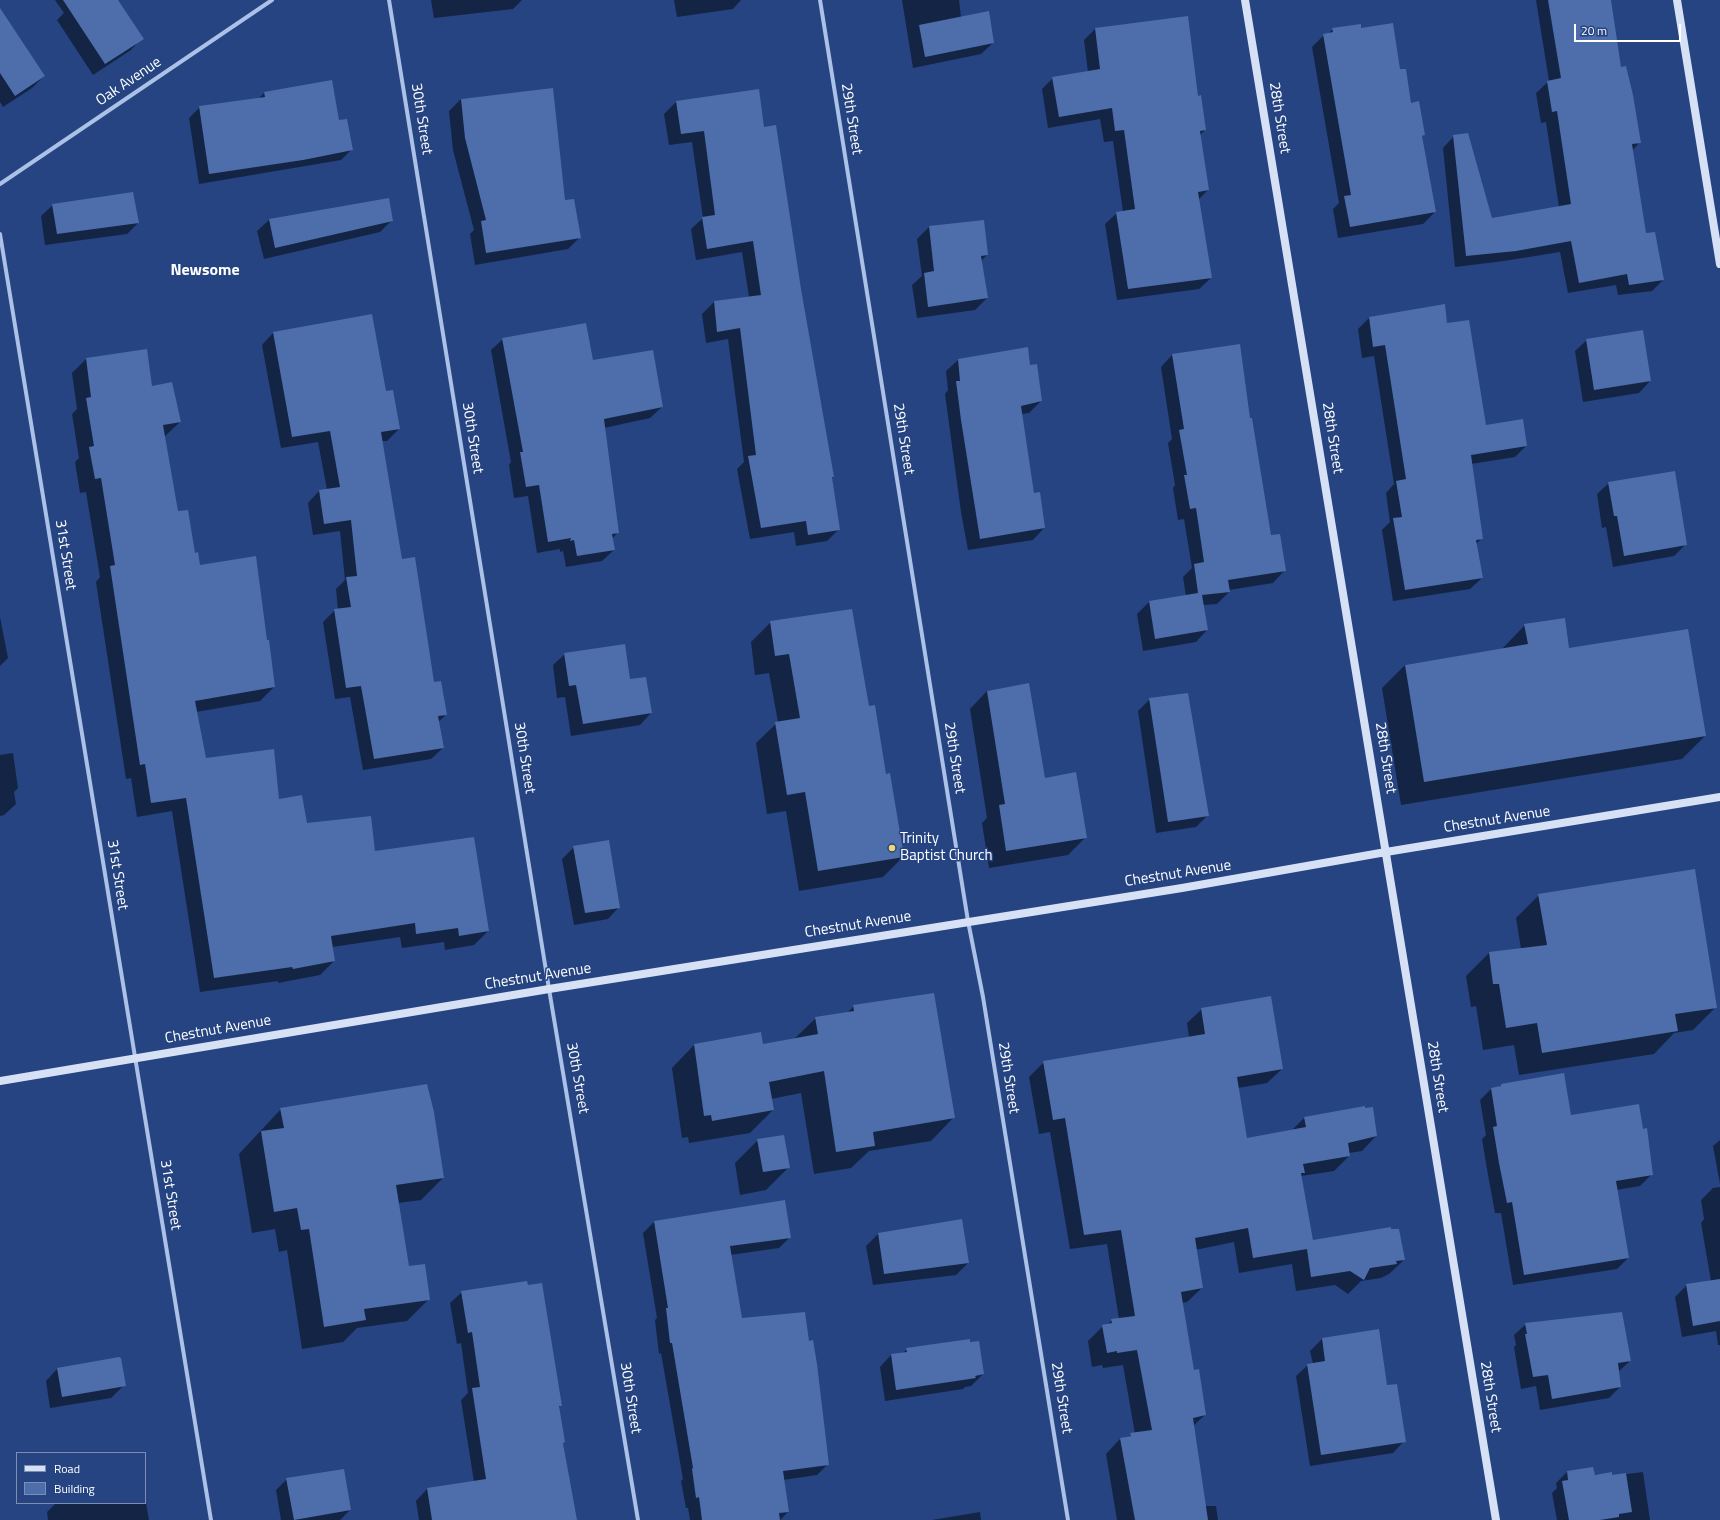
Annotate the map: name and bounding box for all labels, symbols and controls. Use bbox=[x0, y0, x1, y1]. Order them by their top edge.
scale bar bbox=[1576, 16, 1683, 42]
text: 20 m bbox=[1581, 21, 1607, 40]
street label: Oak Avenue bbox=[93, 54, 165, 110]
street label: 28th Street bbox=[1264, 81, 1294, 155]
street label: 30th Street bbox=[406, 82, 436, 156]
street label: 29th Street bbox=[836, 82, 866, 156]
district label: Newsome bbox=[170, 261, 240, 281]
street label: 30th Street bbox=[457, 401, 487, 475]
street label: 28th Street bbox=[1317, 401, 1347, 475]
street label: 29th Street bbox=[888, 402, 918, 476]
street label: 31st Street bbox=[51, 519, 79, 591]
street label: 30th Street bbox=[509, 721, 539, 795]
street label: 29th Street bbox=[939, 721, 969, 795]
street label: 28th Street bbox=[1370, 721, 1400, 795]
street label: Chestnut Avenue bbox=[1442, 803, 1552, 837]
place label: Trinity Baptist Church bbox=[900, 830, 993, 865]
street label: 31st Street bbox=[103, 839, 131, 911]
marker: Trinity Baptist Church bbox=[887, 843, 897, 853]
street label: Chestnut Avenue bbox=[1123, 857, 1233, 891]
street label: Chestnut Avenue bbox=[803, 908, 913, 942]
street label: Chestnut Avenue bbox=[483, 960, 593, 994]
street label: Chestnut Avenue bbox=[163, 1012, 273, 1048]
street label: 28th Street bbox=[1422, 1040, 1452, 1114]
street label: 30th Street bbox=[562, 1041, 592, 1115]
street label: 29th Street bbox=[993, 1041, 1023, 1115]
street label: 31st Street bbox=[156, 1159, 184, 1231]
street label: 28th Street bbox=[1475, 1360, 1505, 1434]
street label: 30th Street bbox=[615, 1361, 645, 1435]
street label: 29th Street bbox=[1046, 1361, 1076, 1435]
legend bbox=[16, 1452, 146, 1504]
text: Road bbox=[54, 1459, 80, 1478]
text: Building bbox=[54, 1479, 95, 1498]

